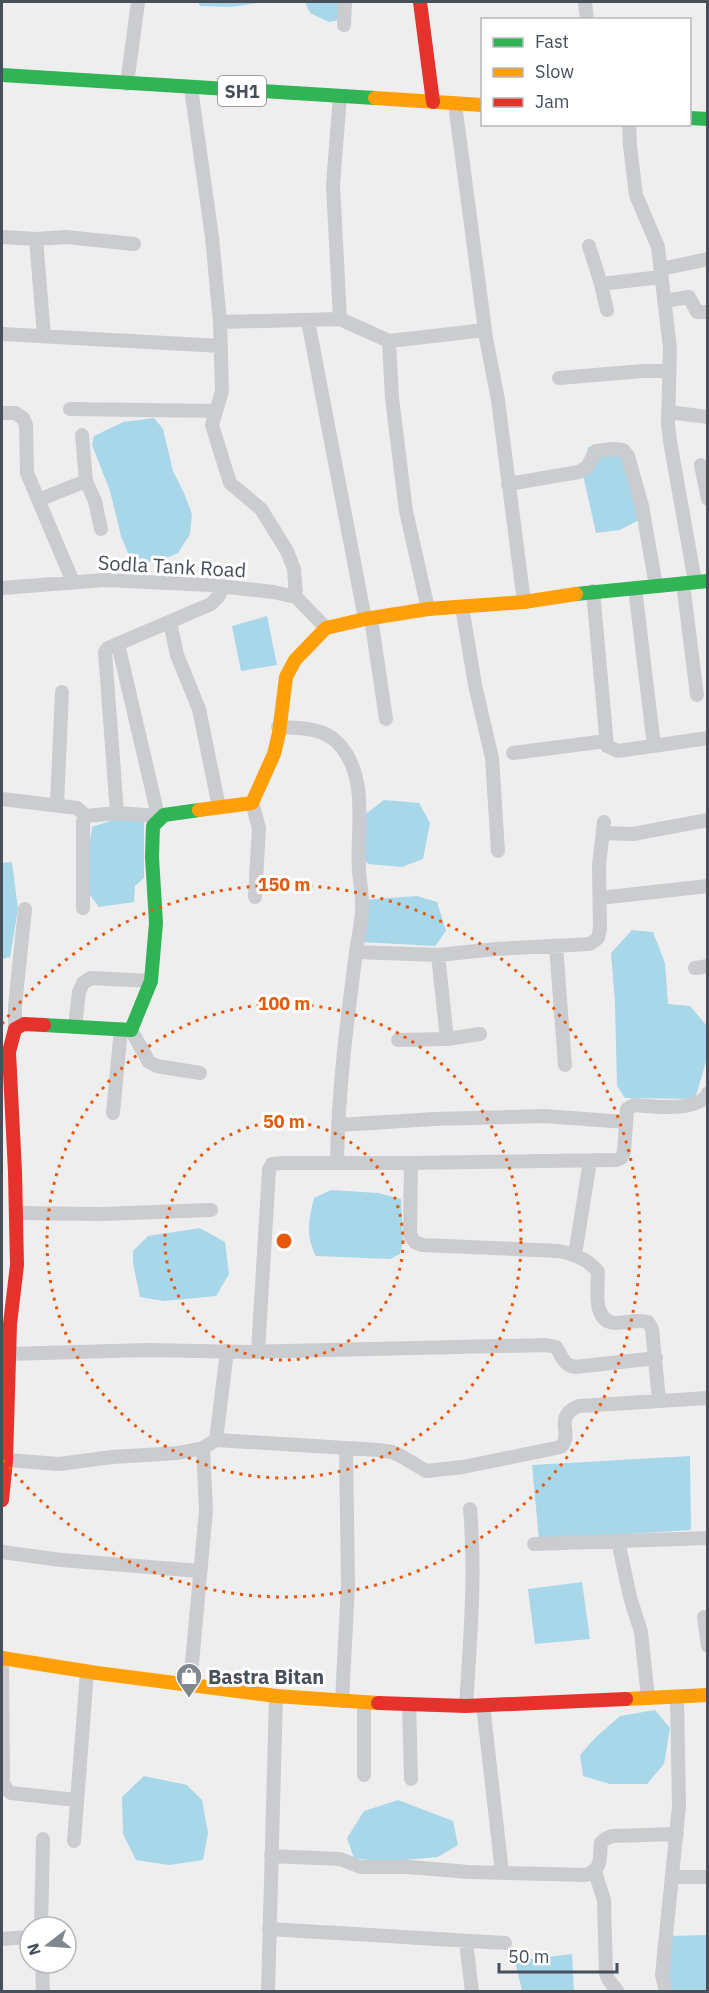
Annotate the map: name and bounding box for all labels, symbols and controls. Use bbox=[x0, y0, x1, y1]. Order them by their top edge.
legend bbox=[481, 18, 691, 126]
text: Fast bbox=[535, 30, 569, 53]
text: Slow bbox=[535, 60, 574, 83]
road number: SH1 bbox=[218, 76, 266, 106]
text: Jam bbox=[535, 90, 570, 113]
street label: Sodla Tank Road bbox=[97, 549, 247, 583]
text: 150 m bbox=[258, 873, 310, 896]
text: 100 m bbox=[258, 992, 310, 1015]
text: 50 m bbox=[263, 1110, 305, 1133]
centre of rings bbox=[274, 1231, 294, 1251]
shop icon: Bastra Bitan bbox=[174, 1661, 204, 1699]
place label: Bastra Bitan bbox=[208, 1663, 324, 1690]
north arrow bbox=[18, 1915, 78, 1975]
scale bar bbox=[499, 1936, 618, 1974]
text: N bbox=[22, 1941, 45, 1958]
text: 50 m bbox=[508, 1945, 550, 1968]

